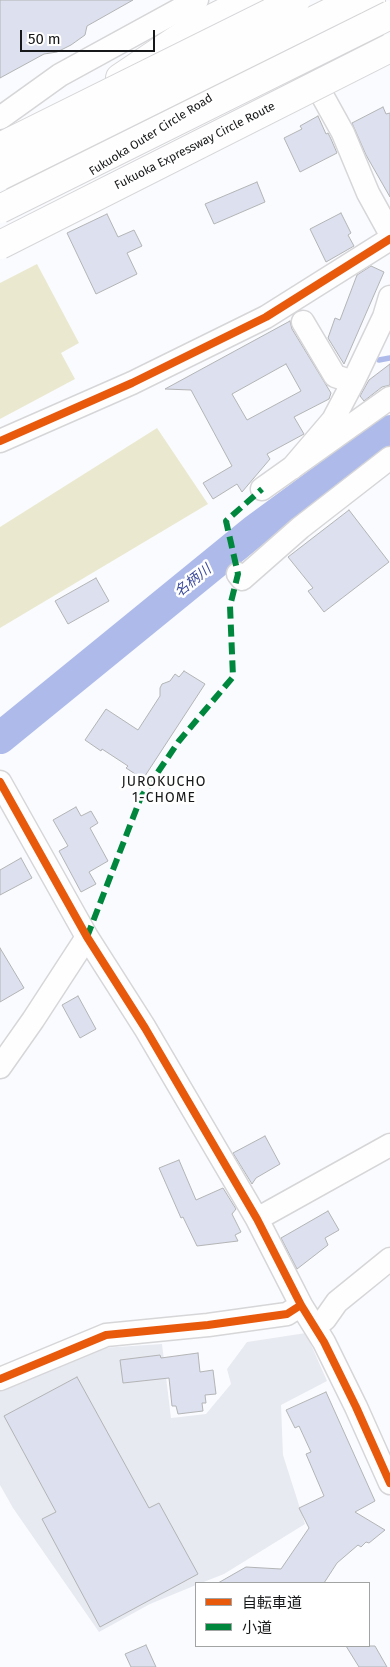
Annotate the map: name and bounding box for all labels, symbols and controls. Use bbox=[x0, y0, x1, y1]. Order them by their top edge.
scale bar bbox=[22, 20, 158, 52]
text: 50 m bbox=[28, 30, 61, 48]
street label: Fukuoka Outer Circle Road bbox=[87, 91, 215, 179]
street label: Fukuoka Expressway Circle Route bbox=[112, 99, 278, 193]
water label: 名柄川 bbox=[171, 561, 215, 601]
district label: JUROKUCHO 1-CHOME bbox=[120, 774, 208, 806]
legend bbox=[195, 1582, 370, 1647]
text: 自転車道 bbox=[242, 1594, 302, 1612]
text: 小道 bbox=[242, 1619, 272, 1637]

